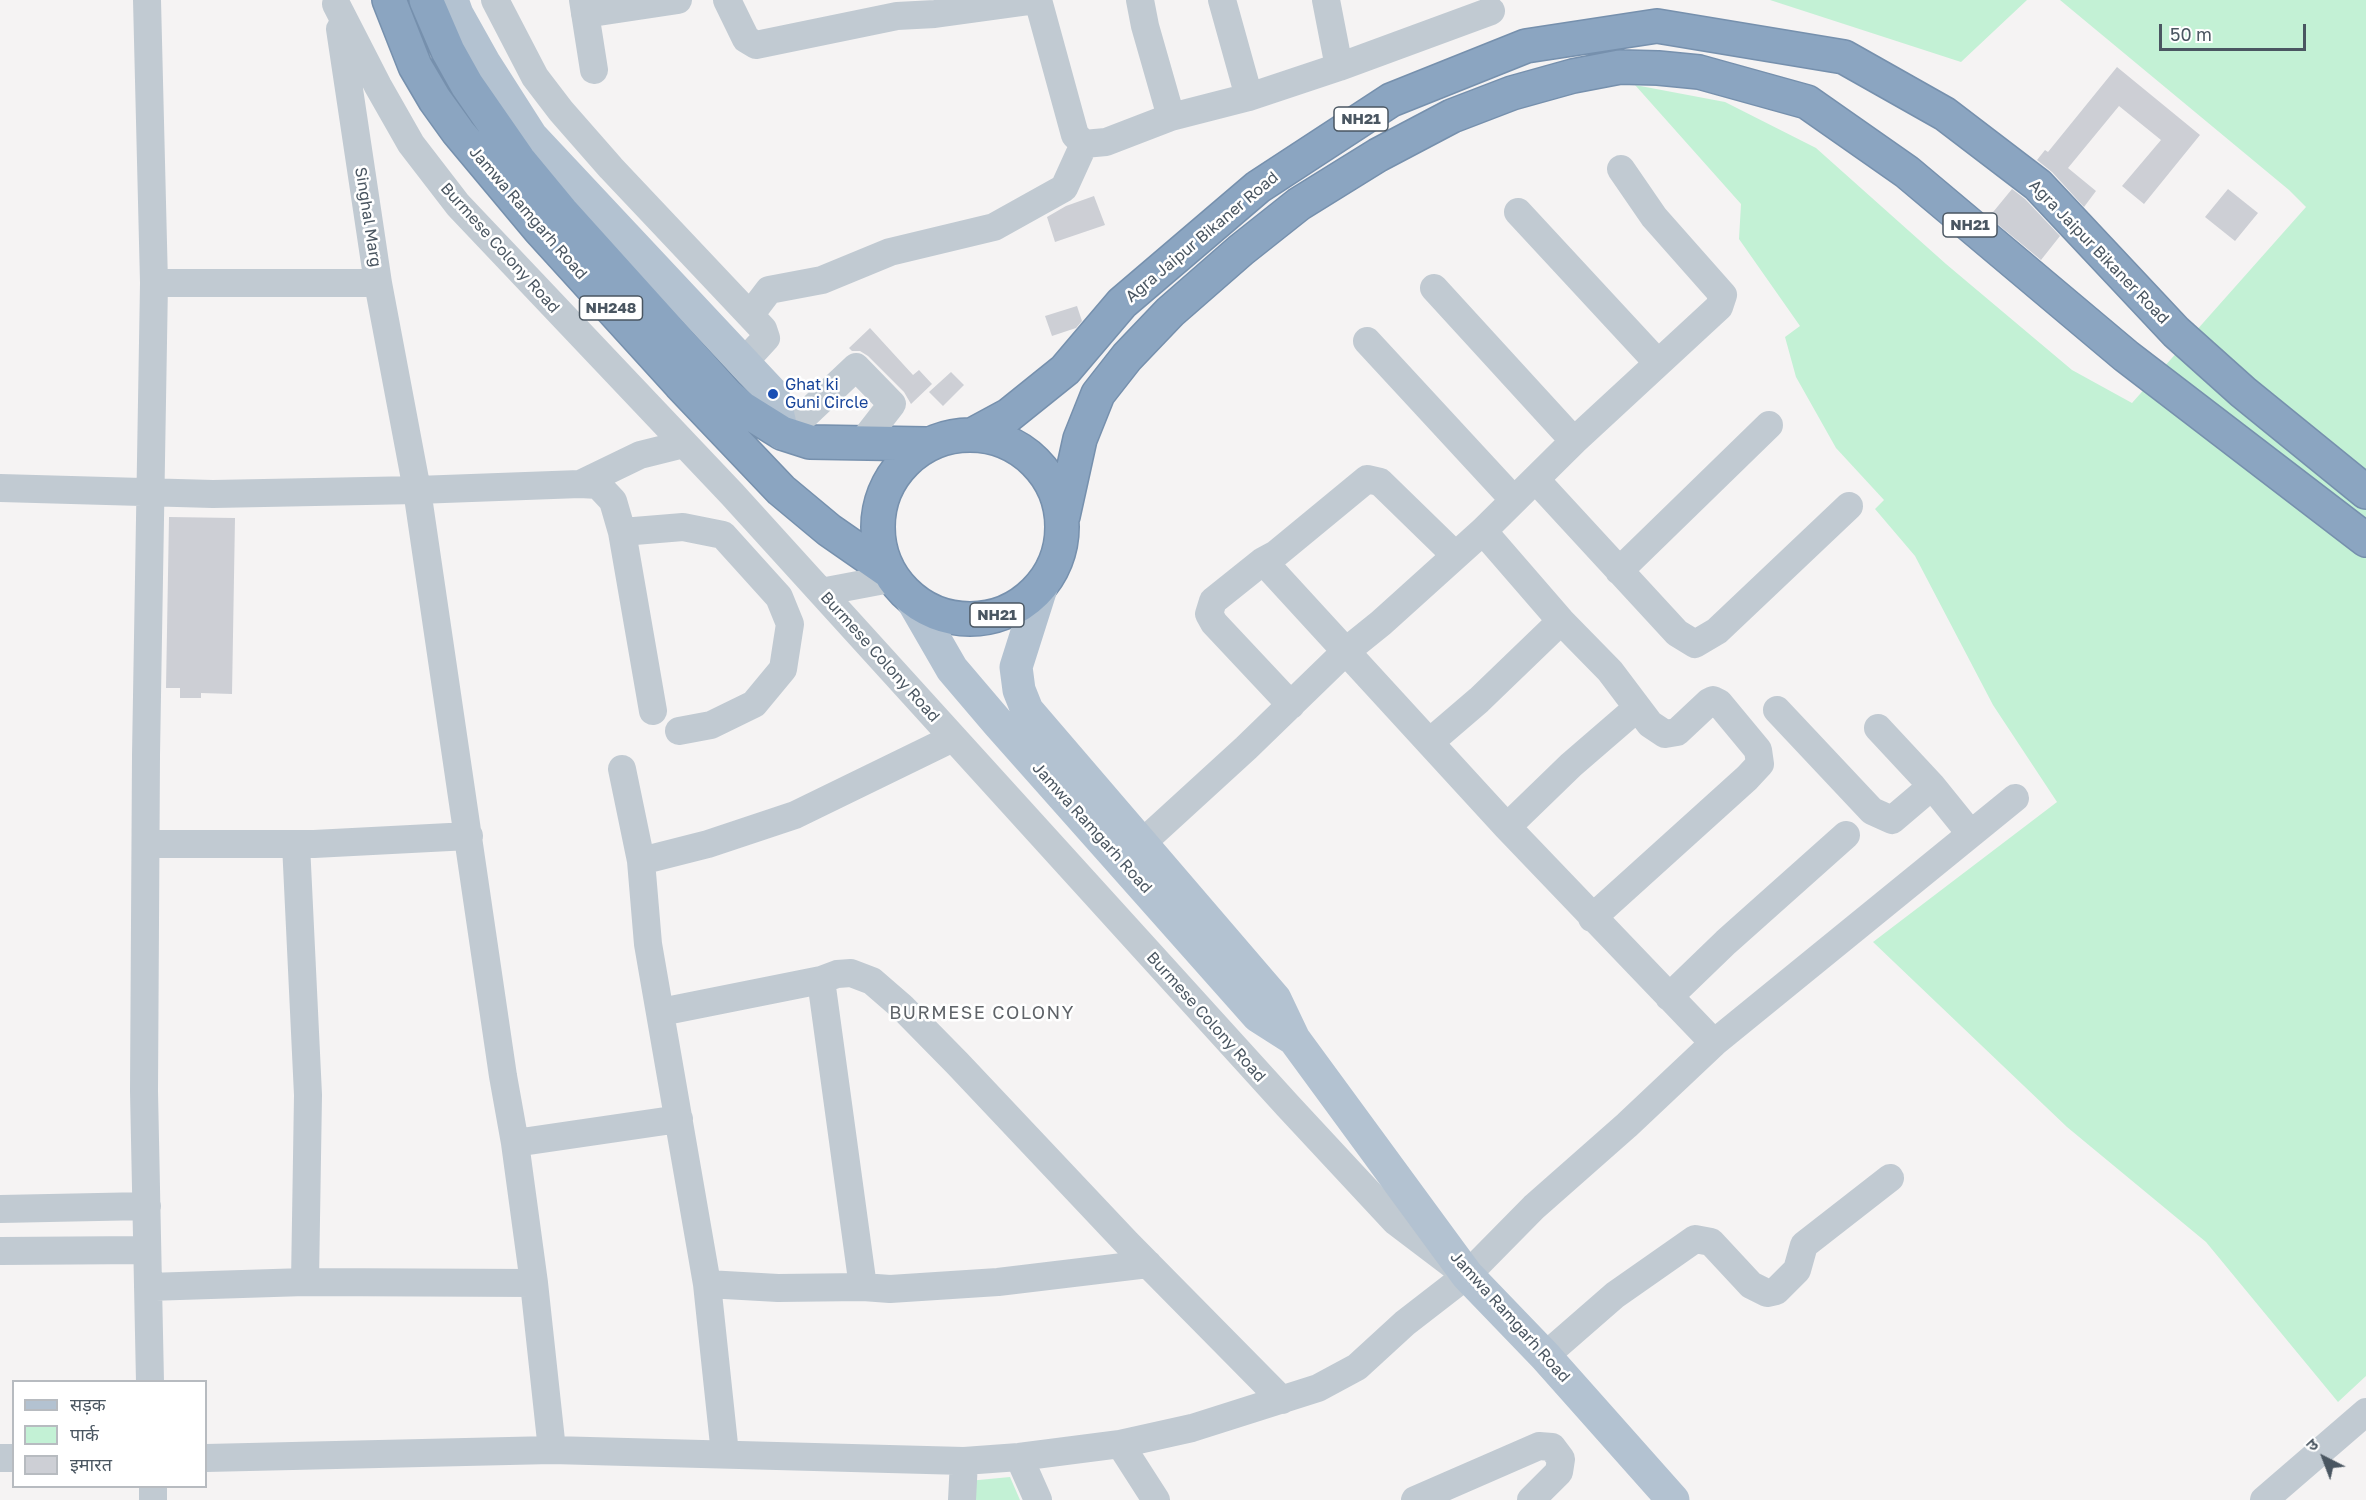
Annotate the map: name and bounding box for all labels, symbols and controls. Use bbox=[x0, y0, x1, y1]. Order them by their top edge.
scale bar bbox=[2162, 12, 2309, 50]
text: 50 m bbox=[2170, 23, 2212, 45]
road number: NH21 bbox=[1334, 107, 1388, 131]
street label: Jamwa Ramgarh Road bbox=[465, 143, 591, 283]
street label: Singhal Marg bbox=[351, 166, 385, 268]
street label: Agra Jaipur Bikaner Road bbox=[1122, 168, 1282, 306]
street label: Agra Jaipur Bikaner Road bbox=[2025, 176, 2173, 328]
street label: Burmese Colony Road bbox=[436, 179, 564, 317]
road number: NH21 bbox=[1943, 213, 1997, 237]
road number: NH248 bbox=[580, 296, 642, 320]
place label: Ghat ki Guni Circle bbox=[785, 375, 868, 413]
marker: Ghat ki Guni Circle bbox=[766, 387, 780, 401]
street label: Burmese Colony Road bbox=[816, 588, 944, 726]
road number: NH21 bbox=[970, 603, 1024, 627]
street label: Jamwa Ramgarh Road bbox=[1028, 759, 1156, 897]
street label: Burmese Colony Road bbox=[1142, 948, 1270, 1086]
district label: BURMESE COLONY bbox=[889, 1002, 1075, 1024]
street label: Jamwa Ramgarh Road bbox=[1446, 1248, 1574, 1386]
legend bbox=[12, 1380, 207, 1488]
text: सड़क bbox=[70, 1393, 106, 1415]
text: पार्क bbox=[70, 1423, 99, 1445]
north arrow bbox=[2294, 1428, 2354, 1488]
text: उ bbox=[2302, 1434, 2322, 1455]
text: इमारत bbox=[70, 1453, 112, 1475]

